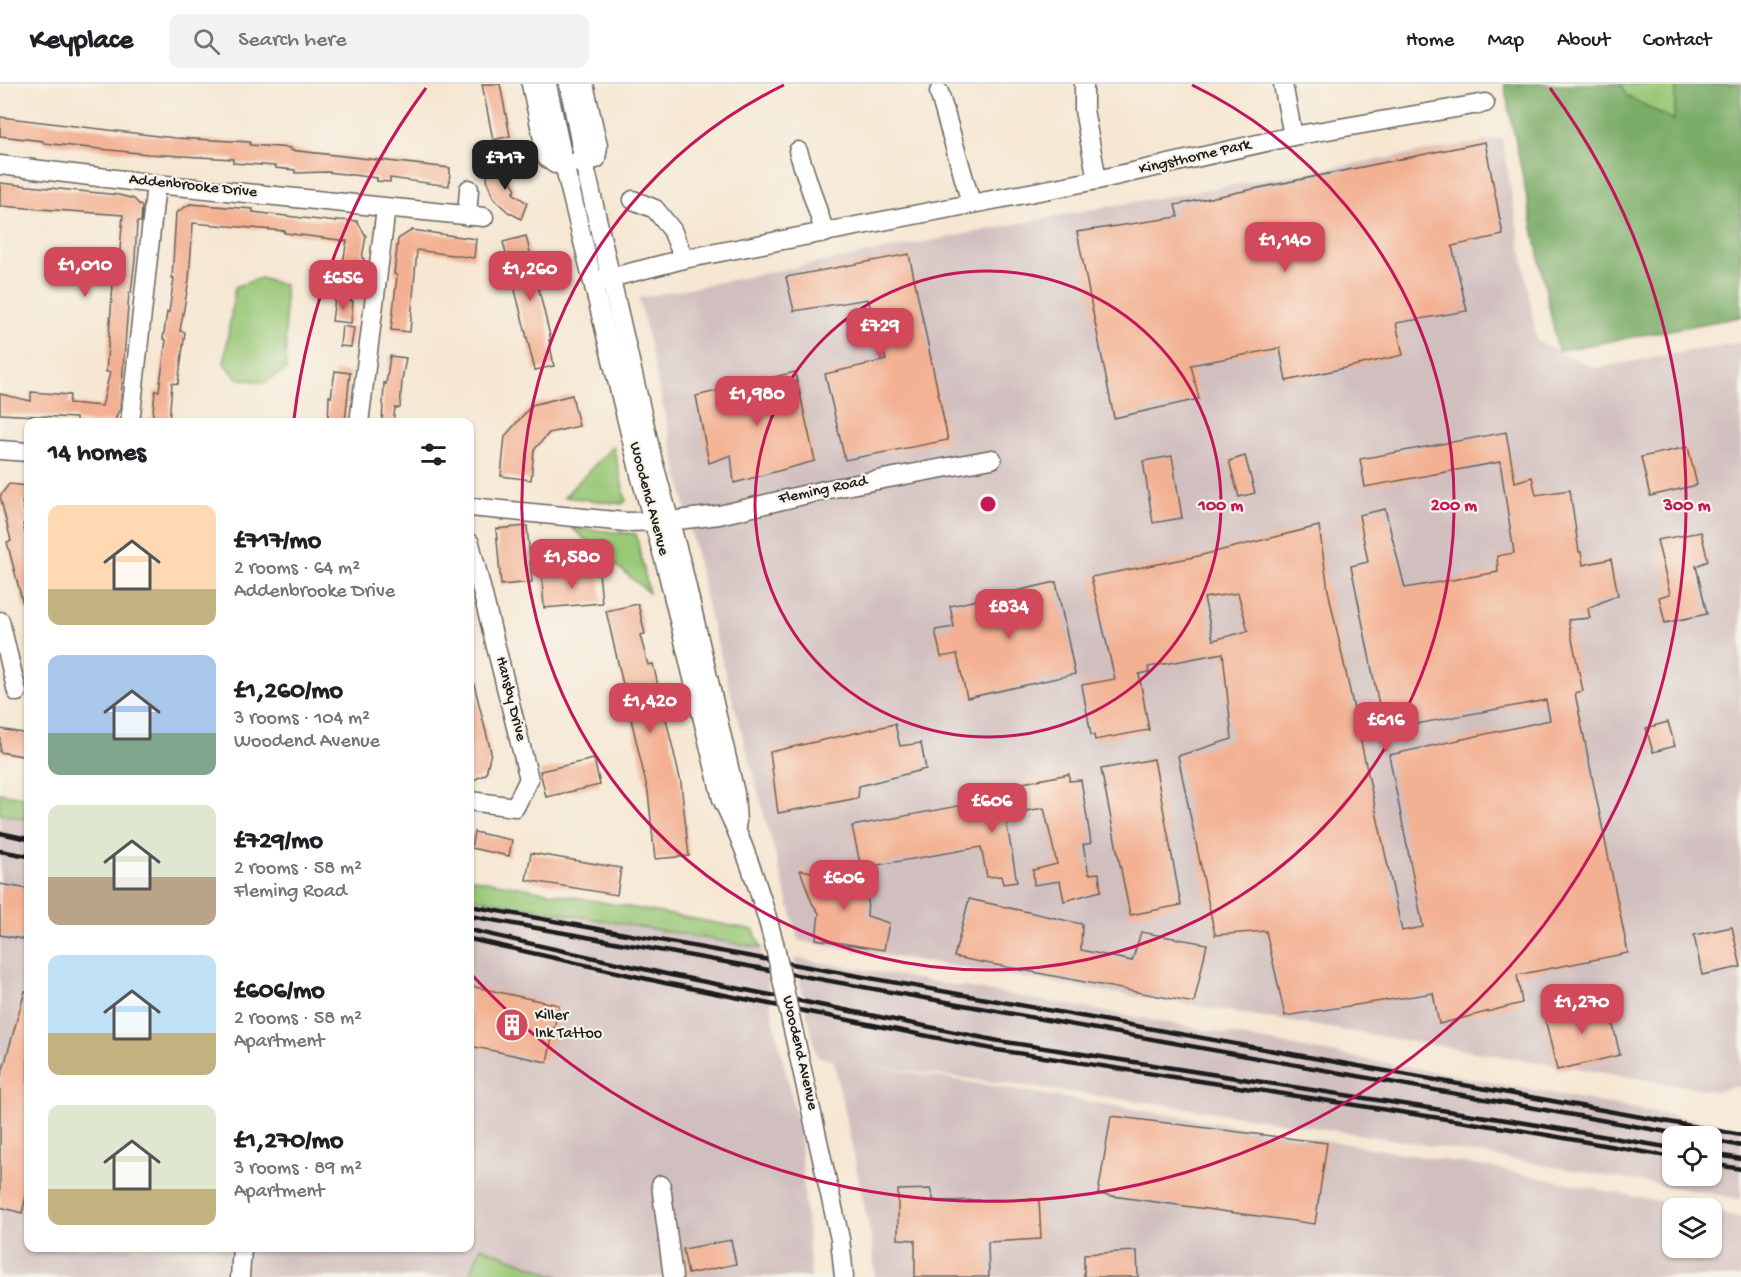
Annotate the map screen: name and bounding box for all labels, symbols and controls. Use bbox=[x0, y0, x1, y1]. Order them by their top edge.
search box bbox=[169, 14, 589, 68]
text: Keyplace bbox=[30, 25, 133, 58]
icon: search bbox=[190, 25, 223, 58]
text: Search here bbox=[238, 28, 347, 54]
text: Home bbox=[1406, 29, 1454, 54]
text: Map bbox=[1487, 29, 1524, 54]
text: About bbox=[1557, 29, 1610, 54]
text: Contact bbox=[1643, 29, 1711, 54]
street label: Kingsthorne Park bbox=[1137, 135, 1255, 180]
pin: £717 bbox=[469, 140, 541, 191]
text: £717 bbox=[486, 148, 524, 171]
street label: Addenbrooke Drive bbox=[128, 171, 259, 203]
pin: £1,140 bbox=[1236, 222, 1334, 273]
text: £1,140 bbox=[1259, 230, 1311, 253]
pin: £1,010 bbox=[36, 247, 134, 298]
pin: £1,260 bbox=[481, 251, 579, 302]
text: £1,010 bbox=[58, 255, 112, 278]
text: £1,260 bbox=[503, 259, 557, 282]
pin: £656 bbox=[307, 260, 379, 311]
text: £656 bbox=[323, 268, 363, 291]
pin: £729 bbox=[844, 308, 916, 359]
text: £729 bbox=[860, 316, 900, 339]
pin: £1,980 bbox=[708, 376, 806, 427]
text: £1,980 bbox=[729, 384, 785, 407]
icon: filters bbox=[417, 438, 450, 471]
text: 14 homes bbox=[48, 439, 146, 470]
street label: Woodend Avenue bbox=[624, 440, 672, 559]
street label: Fleming Road bbox=[776, 472, 871, 510]
centre of rings bbox=[978, 494, 998, 514]
text: 100 m bbox=[1198, 496, 1244, 517]
text: 200 m bbox=[1431, 496, 1477, 517]
text: 300 m bbox=[1663, 496, 1711, 517]
text: £717/mo bbox=[234, 527, 321, 558]
icon: home bbox=[96, 529, 168, 601]
pin: £1,580 bbox=[523, 539, 621, 590]
text: £1,580 bbox=[544, 547, 600, 570]
text: 2 rooms · 64 m² bbox=[234, 558, 360, 581]
text: Addenbrooke Drive bbox=[234, 581, 395, 604]
pin: £834 bbox=[973, 589, 1045, 640]
text: £834 bbox=[989, 597, 1029, 620]
street label: Hansby Drive bbox=[490, 655, 530, 744]
text: £1,260/mo bbox=[234, 677, 343, 708]
icon: home bbox=[96, 679, 168, 751]
pin: £1,420 bbox=[601, 683, 699, 734]
text: £1,420 bbox=[623, 691, 677, 714]
pin: £616 bbox=[1350, 702, 1422, 753]
text: 3 rooms · 104 m² bbox=[234, 708, 370, 731]
text: £616 bbox=[1367, 710, 1405, 733]
text: Woodend Avenue bbox=[234, 731, 380, 754]
pin: £606 bbox=[956, 783, 1028, 834]
text: £606 bbox=[972, 791, 1012, 814]
text: £729/mo bbox=[234, 827, 323, 858]
icon: home bbox=[96, 829, 168, 901]
text: 2 rooms · 58 m² bbox=[234, 858, 362, 881]
pin: £606 bbox=[808, 860, 880, 911]
text: £606 bbox=[824, 868, 864, 891]
text: Fleming Road bbox=[234, 881, 347, 904]
text: £606/mo bbox=[234, 977, 325, 1008]
icon: home bbox=[96, 979, 168, 1051]
pin: £1,270 bbox=[1533, 984, 1631, 1035]
text: £1,270 bbox=[1555, 992, 1609, 1015]
street label: Woodend Avenue bbox=[777, 994, 822, 1113]
building icon: Killer Ink Tattoo bbox=[494, 1007, 530, 1043]
place label: Killer Ink Tattoo bbox=[535, 1007, 602, 1044]
text: 2 rooms · 58 m² bbox=[234, 1008, 362, 1031]
text: Apartment bbox=[234, 1031, 324, 1054]
map controls bbox=[1662, 1126, 1722, 1258]
button: locate bbox=[1662, 1126, 1722, 1186]
text: £1,270/mo bbox=[234, 1127, 343, 1158]
icon: home bbox=[96, 1129, 168, 1201]
text: 3 rooms · 89 m² bbox=[234, 1158, 362, 1181]
text: Apartment bbox=[234, 1181, 324, 1204]
button: layers bbox=[1662, 1198, 1722, 1258]

